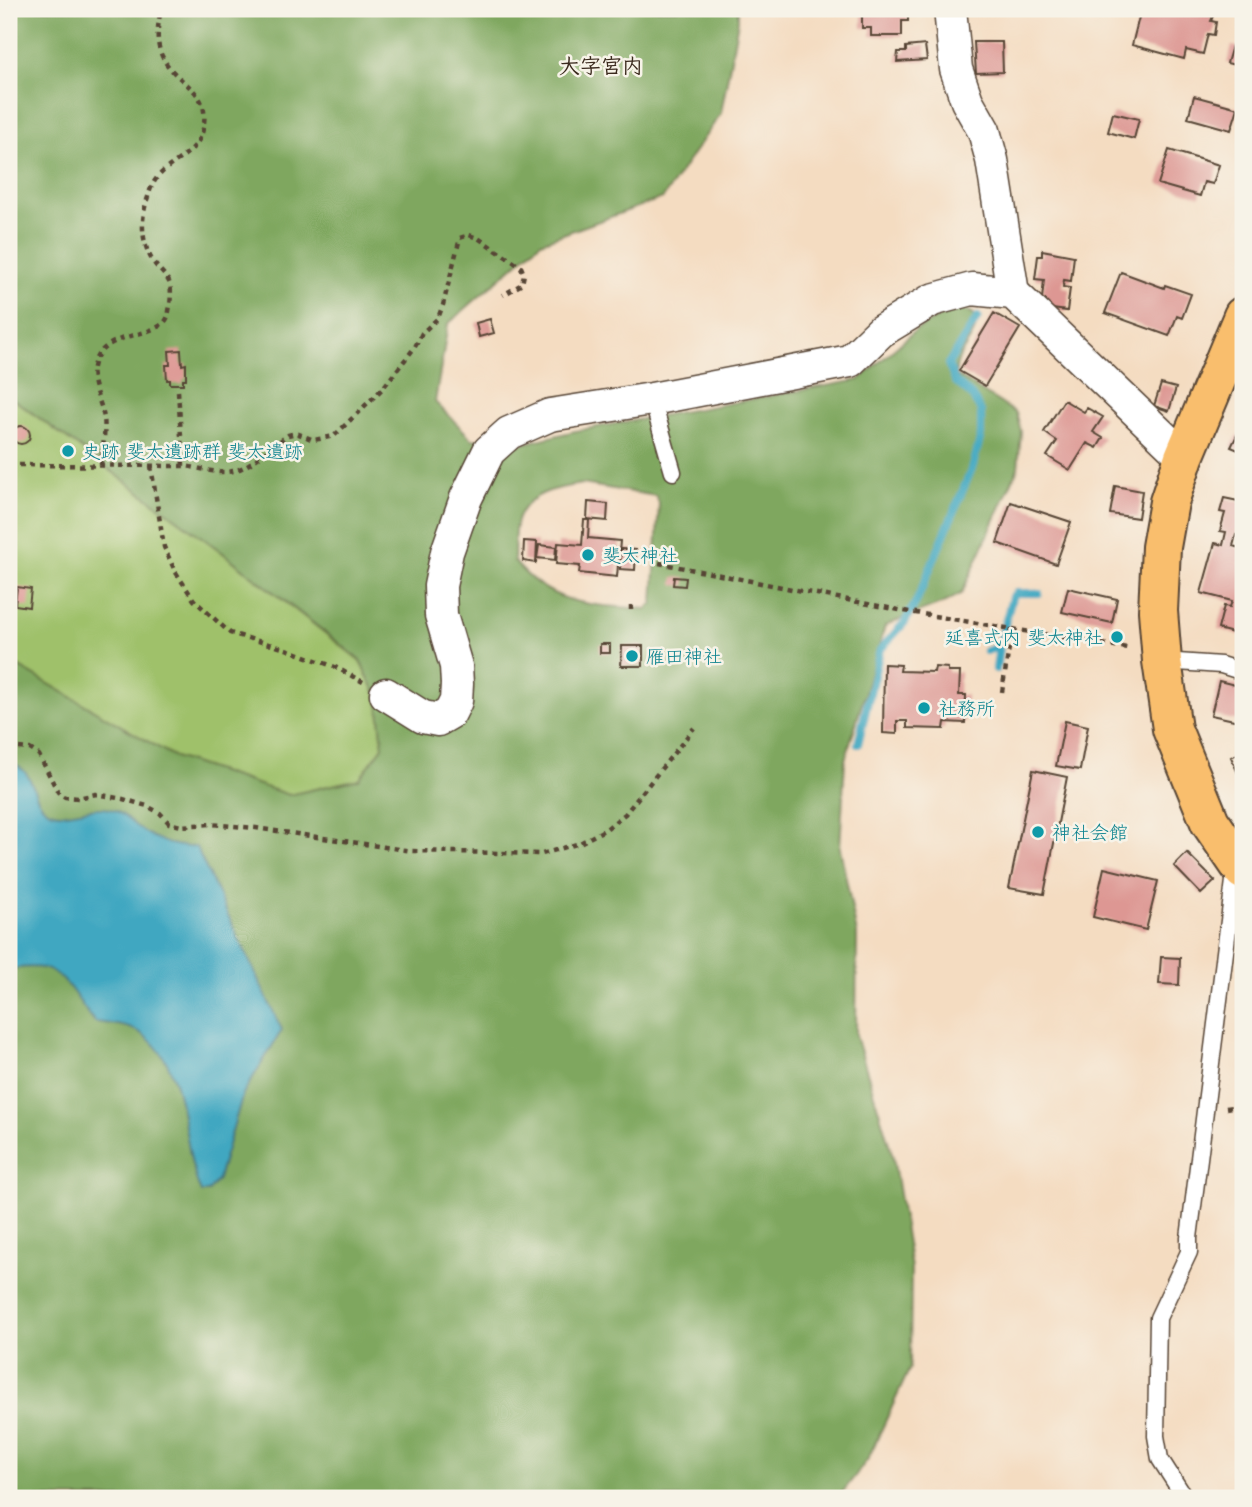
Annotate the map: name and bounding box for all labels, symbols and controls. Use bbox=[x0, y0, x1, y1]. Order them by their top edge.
district label: 大字宮内 bbox=[559, 51, 643, 78]
place label: 史跡 斐太遺跡群 斐太遺跡 bbox=[82, 438, 303, 463]
marker: 史跡 斐太遺跡群 斐太遺跡 bbox=[60, 443, 76, 459]
place label: 斐太神社 bbox=[602, 542, 678, 567]
marker: 斐太神社 bbox=[580, 547, 596, 563]
place label: 延喜式内 斐太神社 bbox=[945, 624, 1103, 649]
marker: 延喜式内 斐太神社 bbox=[1109, 629, 1125, 645]
place label: 雁田神社 bbox=[646, 643, 722, 668]
marker: 雁田神社 bbox=[624, 648, 640, 664]
place label: 社務所 bbox=[938, 695, 995, 720]
marker: 社務所 bbox=[916, 700, 932, 716]
place label: 神社会館 bbox=[1052, 819, 1128, 844]
marker: 神社会館 bbox=[1030, 824, 1046, 840]

